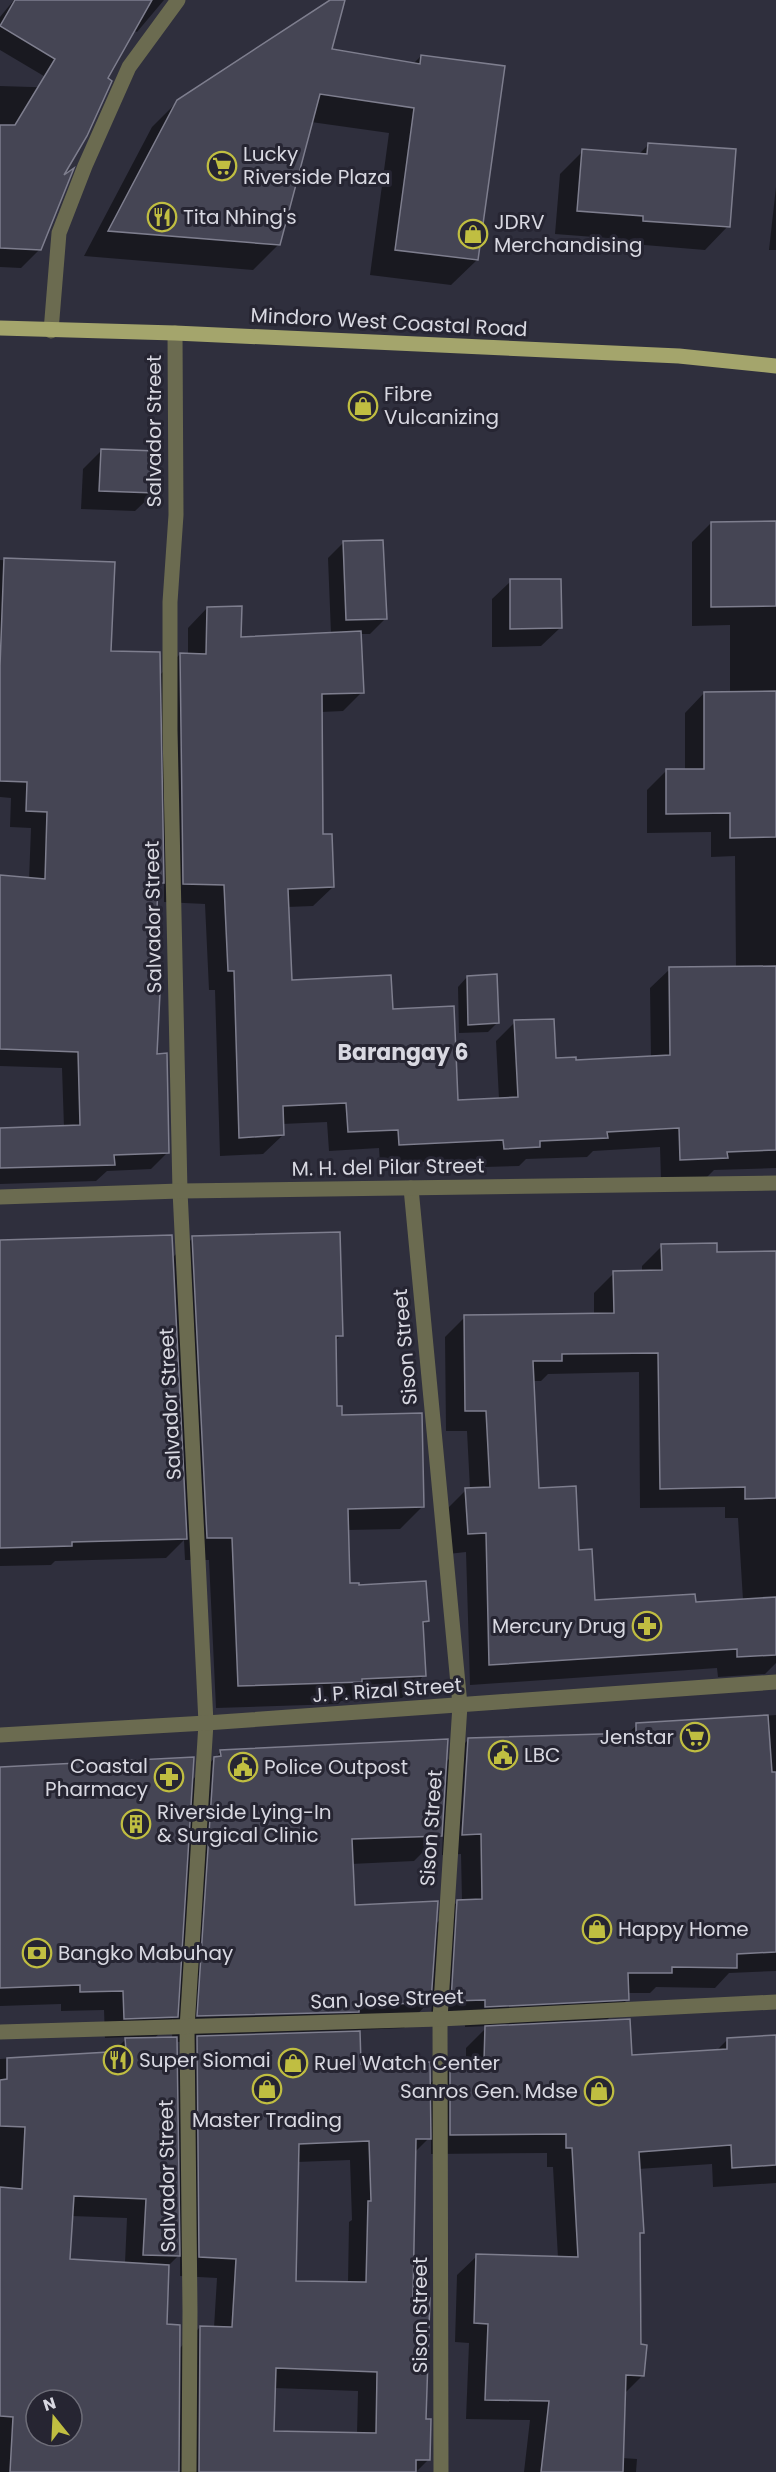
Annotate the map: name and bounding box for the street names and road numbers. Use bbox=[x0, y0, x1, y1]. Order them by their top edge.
street label: Mindoro West Coastal Road bbox=[250, 301, 528, 343]
street label: Salvador Street bbox=[140, 355, 168, 507]
street label: Salvador Street bbox=[138, 840, 168, 994]
street label: M. H. del Pilar Street bbox=[291, 1151, 485, 1183]
street label: Sison Street bbox=[386, 1288, 424, 1406]
street label: Salvador Street bbox=[152, 1327, 188, 1481]
street label: J. P. Rizal Street bbox=[311, 1671, 463, 1709]
street label: Sison Street bbox=[413, 1769, 449, 1887]
street label: San Jose Street bbox=[310, 1982, 464, 2016]
street label: Salvador Street bbox=[152, 2099, 182, 2253]
street label: Sison Street bbox=[406, 2257, 434, 2373]

